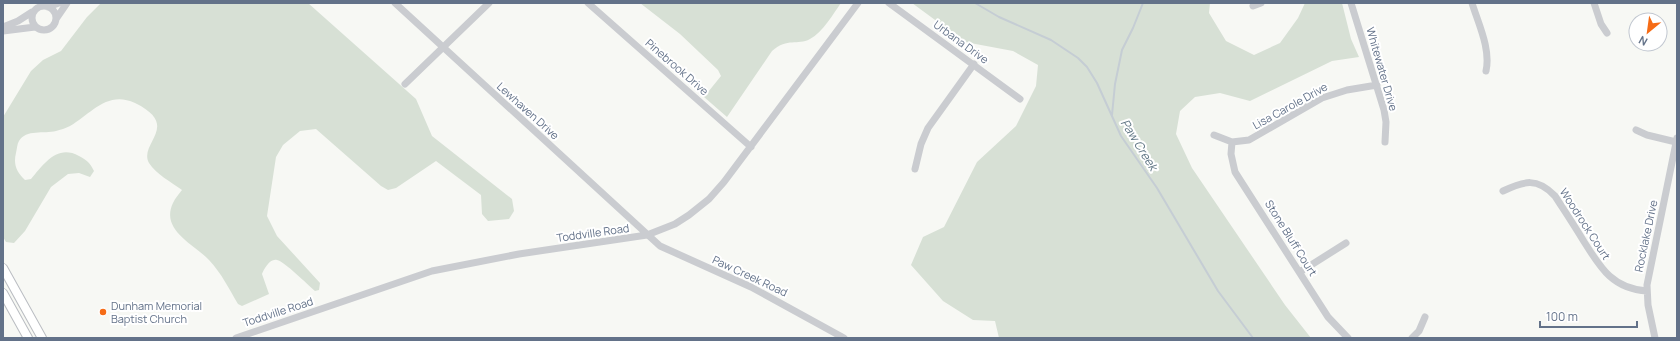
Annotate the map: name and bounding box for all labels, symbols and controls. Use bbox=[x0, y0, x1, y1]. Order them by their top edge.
north arrow bbox=[1628, 12, 1668, 52]
street label: Urbana Drive bbox=[931, 16, 992, 67]
street label: Whitewater Drive bbox=[1363, 25, 1402, 113]
text: N bbox=[1636, 33, 1650, 50]
street label: Pinebrook Drive bbox=[643, 35, 712, 99]
street label: Lisa Carole Drive bbox=[1250, 78, 1330, 132]
street label: Lewhaven Drive bbox=[494, 79, 563, 143]
water label: Paw Creek bbox=[1117, 116, 1163, 175]
street label: Woodrock Court bbox=[1557, 185, 1614, 262]
street label: Stone Bluff Court bbox=[1262, 197, 1321, 279]
street label: Rocklake Drive bbox=[1631, 198, 1661, 273]
street label: Toddville Road bbox=[556, 220, 630, 245]
street label: Paw Creek Road bbox=[710, 252, 790, 300]
street label: Toddville Road bbox=[241, 293, 315, 330]
place label: Dunham Memorial Baptist Church bbox=[111, 298, 202, 326]
scale bar bbox=[1540, 303, 1637, 329]
marker: Dunham Memorial Baptist Church bbox=[98, 307, 108, 317]
text: 100 m bbox=[1546, 308, 1578, 325]

